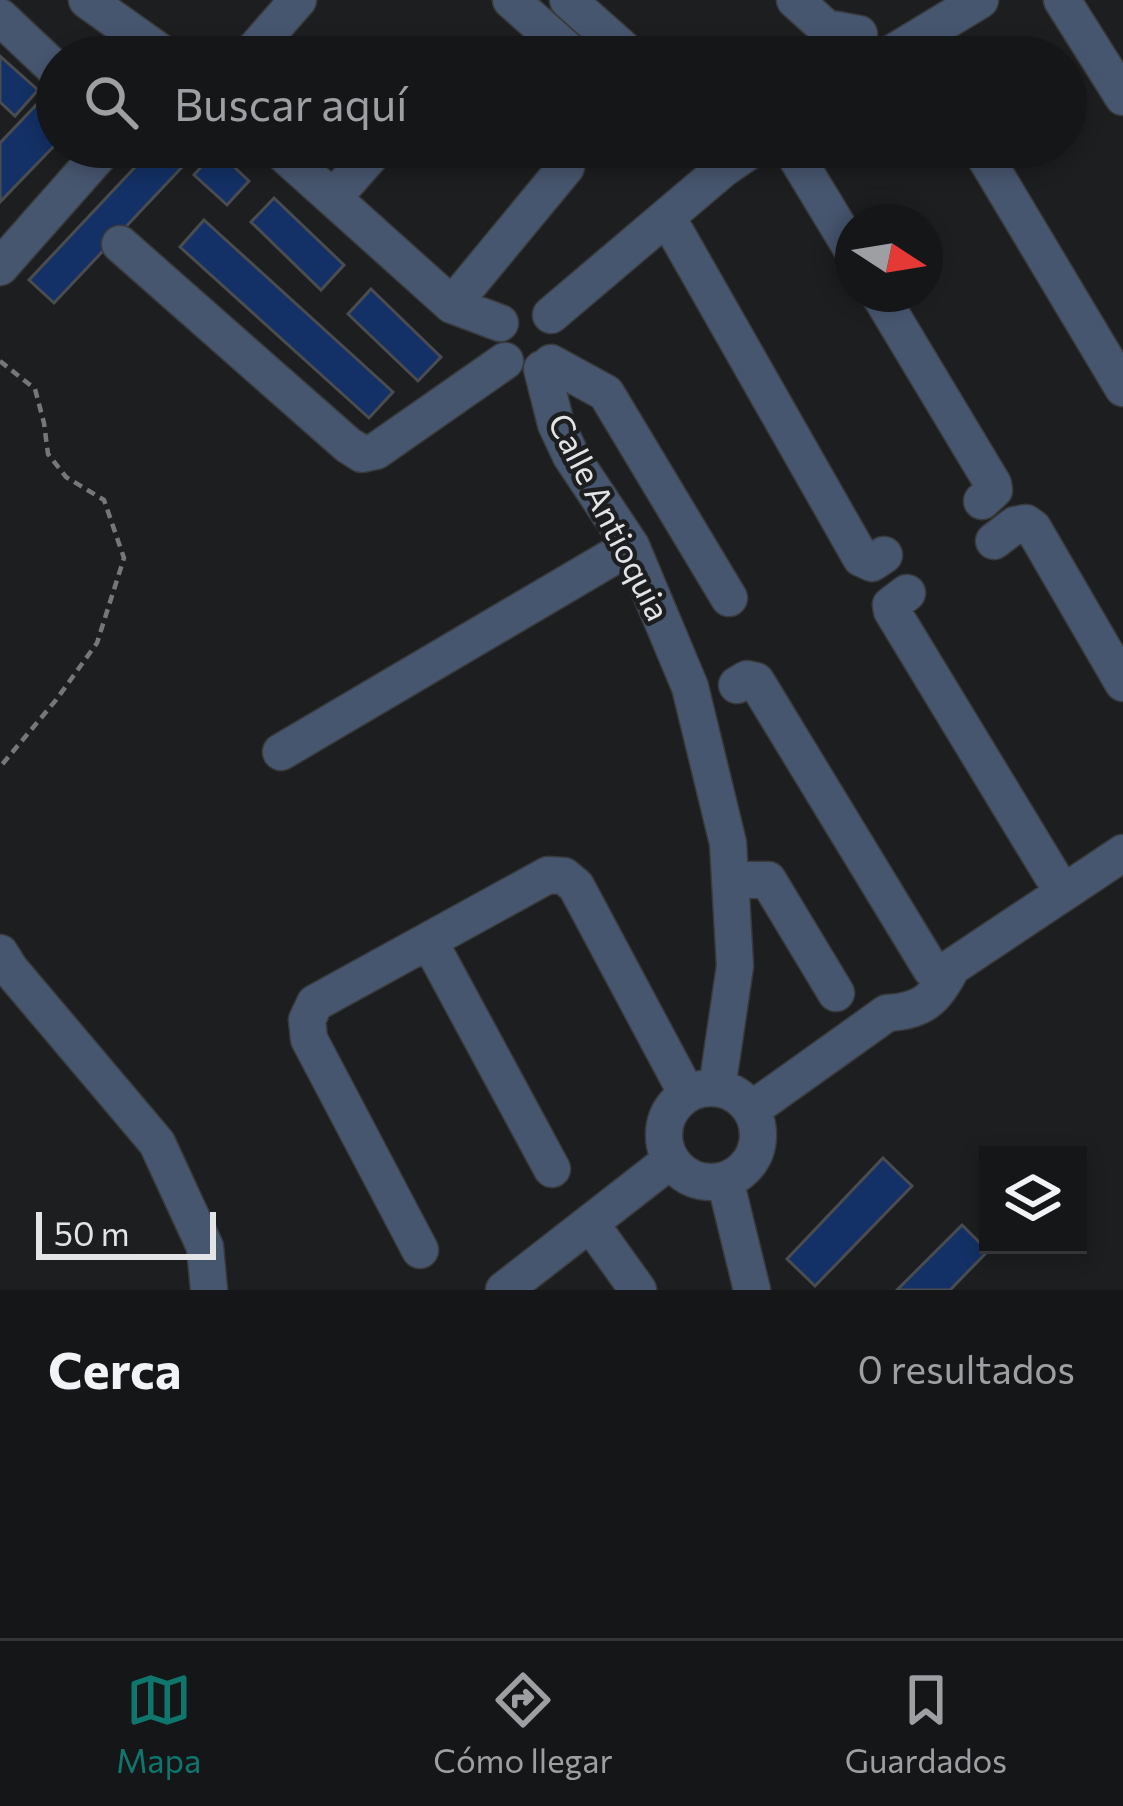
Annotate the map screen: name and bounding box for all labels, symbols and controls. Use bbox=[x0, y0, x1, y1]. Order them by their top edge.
search box bbox=[36, 36, 1087, 168]
icon: search bbox=[78, 69, 144, 135]
text: Buscar aquí bbox=[174, 75, 408, 130]
north arrow bbox=[835, 204, 943, 312]
street label: Calle Antioquia bbox=[540, 406, 680, 627]
map controls bbox=[979, 1146, 1087, 1254]
button: layers bbox=[979, 1146, 1087, 1254]
scale bar bbox=[36, 1206, 216, 1259]
text: 50 m bbox=[54, 1212, 130, 1253]
text: Cerca bbox=[48, 1337, 182, 1400]
text: 0 resultados bbox=[858, 1344, 1075, 1392]
tab: Mapa bbox=[116, 1667, 201, 1780]
tab: Cómo llegar bbox=[433, 1667, 613, 1780]
tab: Guardados bbox=[845, 1667, 1007, 1780]

